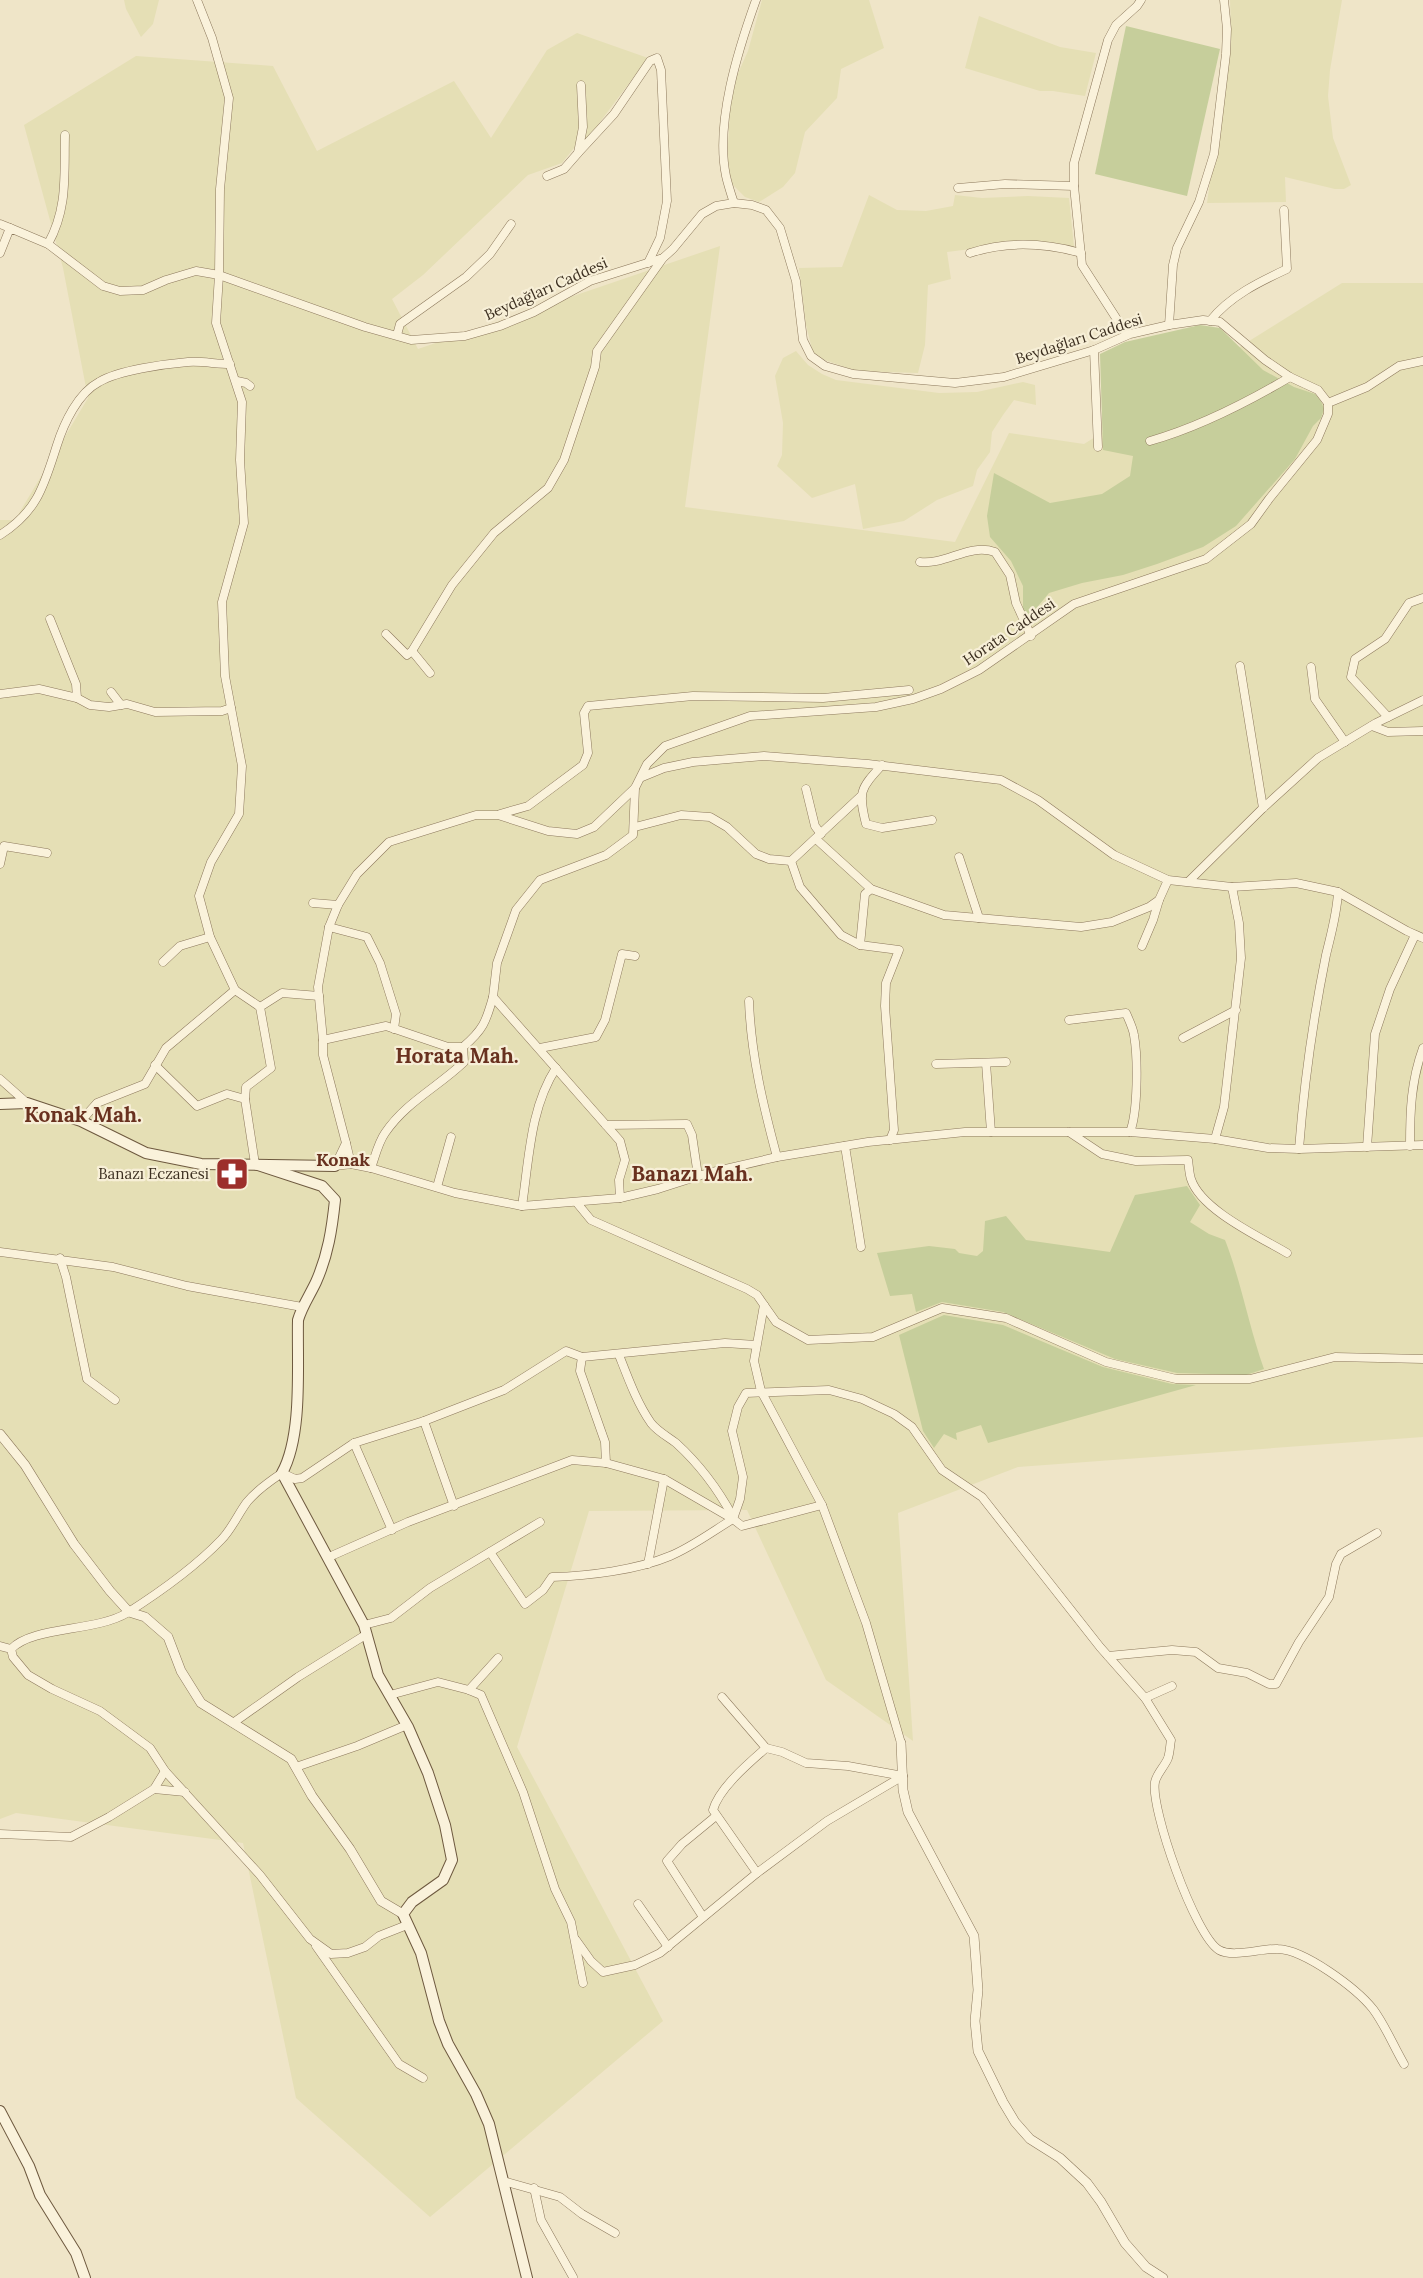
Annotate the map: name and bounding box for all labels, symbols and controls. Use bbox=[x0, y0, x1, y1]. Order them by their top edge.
street label: Beydağları Caddesi bbox=[481, 253, 610, 324]
street label: Beydağları Caddesi bbox=[1013, 309, 1145, 368]
street label: Horata Caddesi bbox=[959, 594, 1058, 669]
district label: Horata Mah. bbox=[395, 1042, 519, 1069]
district label: Konak Mah. bbox=[24, 1101, 142, 1128]
district label: Konak bbox=[316, 1148, 370, 1171]
pharmacy icon: Banazı Eczanesi bbox=[214, 1156, 250, 1192]
district label: Banazı Mah. bbox=[631, 1160, 753, 1187]
place label: Banazı Eczanesi bbox=[98, 1164, 209, 1183]

